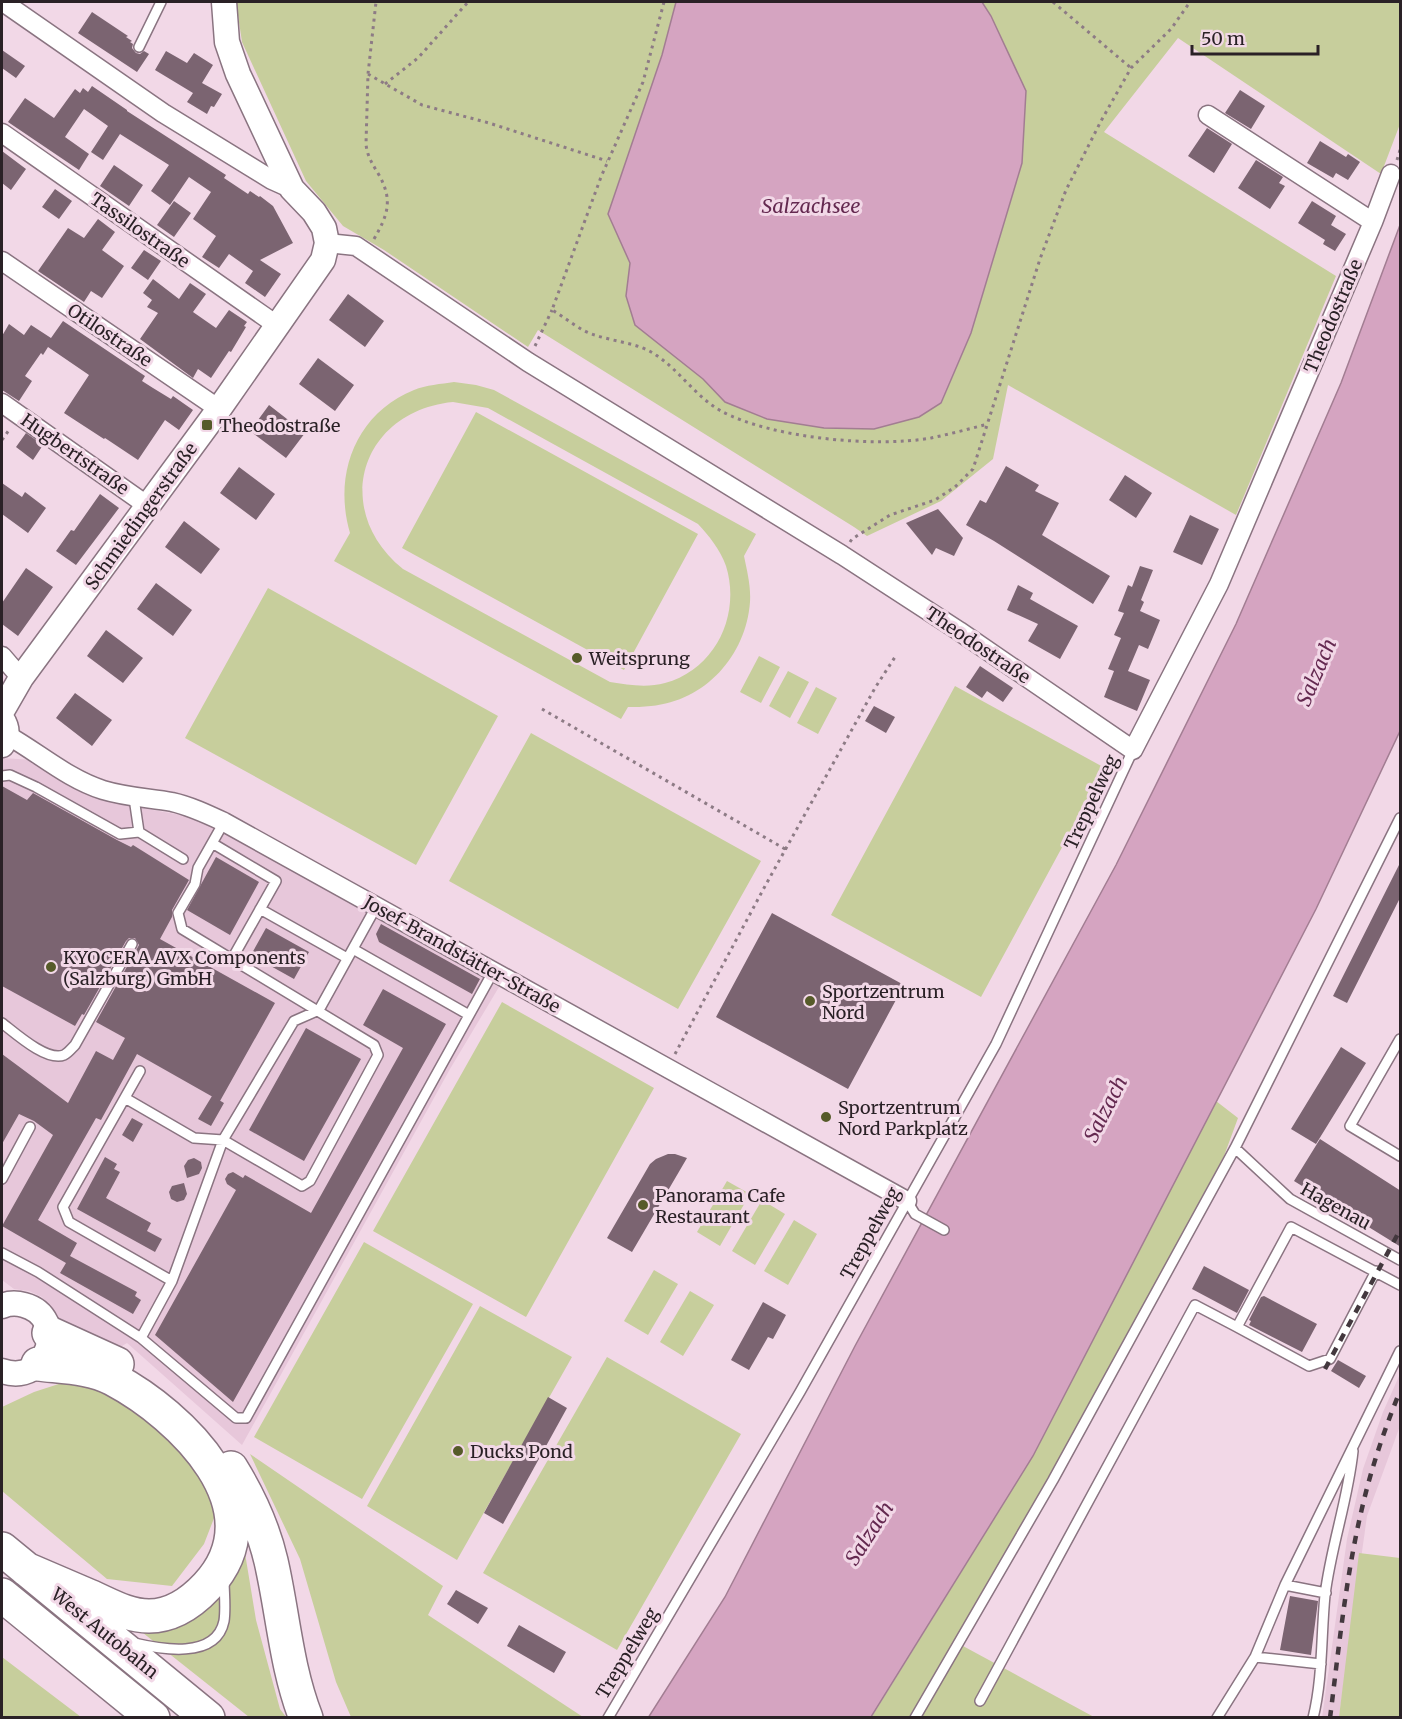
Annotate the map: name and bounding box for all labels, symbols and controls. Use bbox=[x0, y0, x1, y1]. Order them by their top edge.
scale bar bbox=[1192, 18, 1318, 56]
text: 50 m bbox=[1201, 27, 1245, 50]
street label: Tassilostraße bbox=[86, 187, 194, 273]
water label: Salzachsee bbox=[761, 193, 861, 218]
street label: Theodostraße bbox=[1299, 256, 1367, 376]
street label: Otilostraße bbox=[63, 298, 157, 372]
street label: Hugbertstraße bbox=[17, 408, 133, 500]
place label: Theodostraße bbox=[219, 414, 340, 437]
marker: Theodostraße bbox=[200, 418, 214, 432]
street label: Schmiedingerstraße bbox=[80, 438, 202, 594]
street label: Theodostraße bbox=[921, 602, 1035, 688]
water label: Salzach bbox=[1291, 635, 1341, 709]
place label: Weitsprung bbox=[588, 647, 690, 670]
marker: Weitsprung bbox=[570, 651, 584, 665]
street label: Treppelweg bbox=[1059, 751, 1123, 853]
street label: Josef-Brandstätter-Straße bbox=[359, 890, 565, 1018]
place label: KYOCERA AVX Components (Salzburg) GmbH bbox=[63, 946, 306, 990]
marker: KYOCERA AVX Components (Salzburg) GmbH bbox=[44, 960, 58, 974]
place label: Sportzentrum Nord bbox=[822, 980, 945, 1024]
marker: Sportzentrum Nord bbox=[803, 994, 817, 1008]
water label: Salzach bbox=[1078, 1072, 1132, 1146]
place label: Sportzentrum Nord Parkplatz bbox=[838, 1096, 968, 1140]
marker: Sportzentrum Nord Parkplatz bbox=[819, 1110, 833, 1124]
street label: Hagenau bbox=[1297, 1177, 1375, 1235]
street label: Treppelweg bbox=[835, 1183, 905, 1283]
place label: Panorama Cafe Restaurant bbox=[655, 1184, 785, 1228]
marker: Panorama Cafe Restaurant bbox=[636, 1198, 650, 1212]
place label: Ducks Pond bbox=[470, 1440, 573, 1463]
marker: Ducks Pond bbox=[451, 1444, 465, 1458]
water label: Salzach bbox=[839, 1497, 899, 1569]
street label: West Autobahn bbox=[46, 1582, 164, 1683]
street label: Treppelweg bbox=[591, 1603, 663, 1703]

